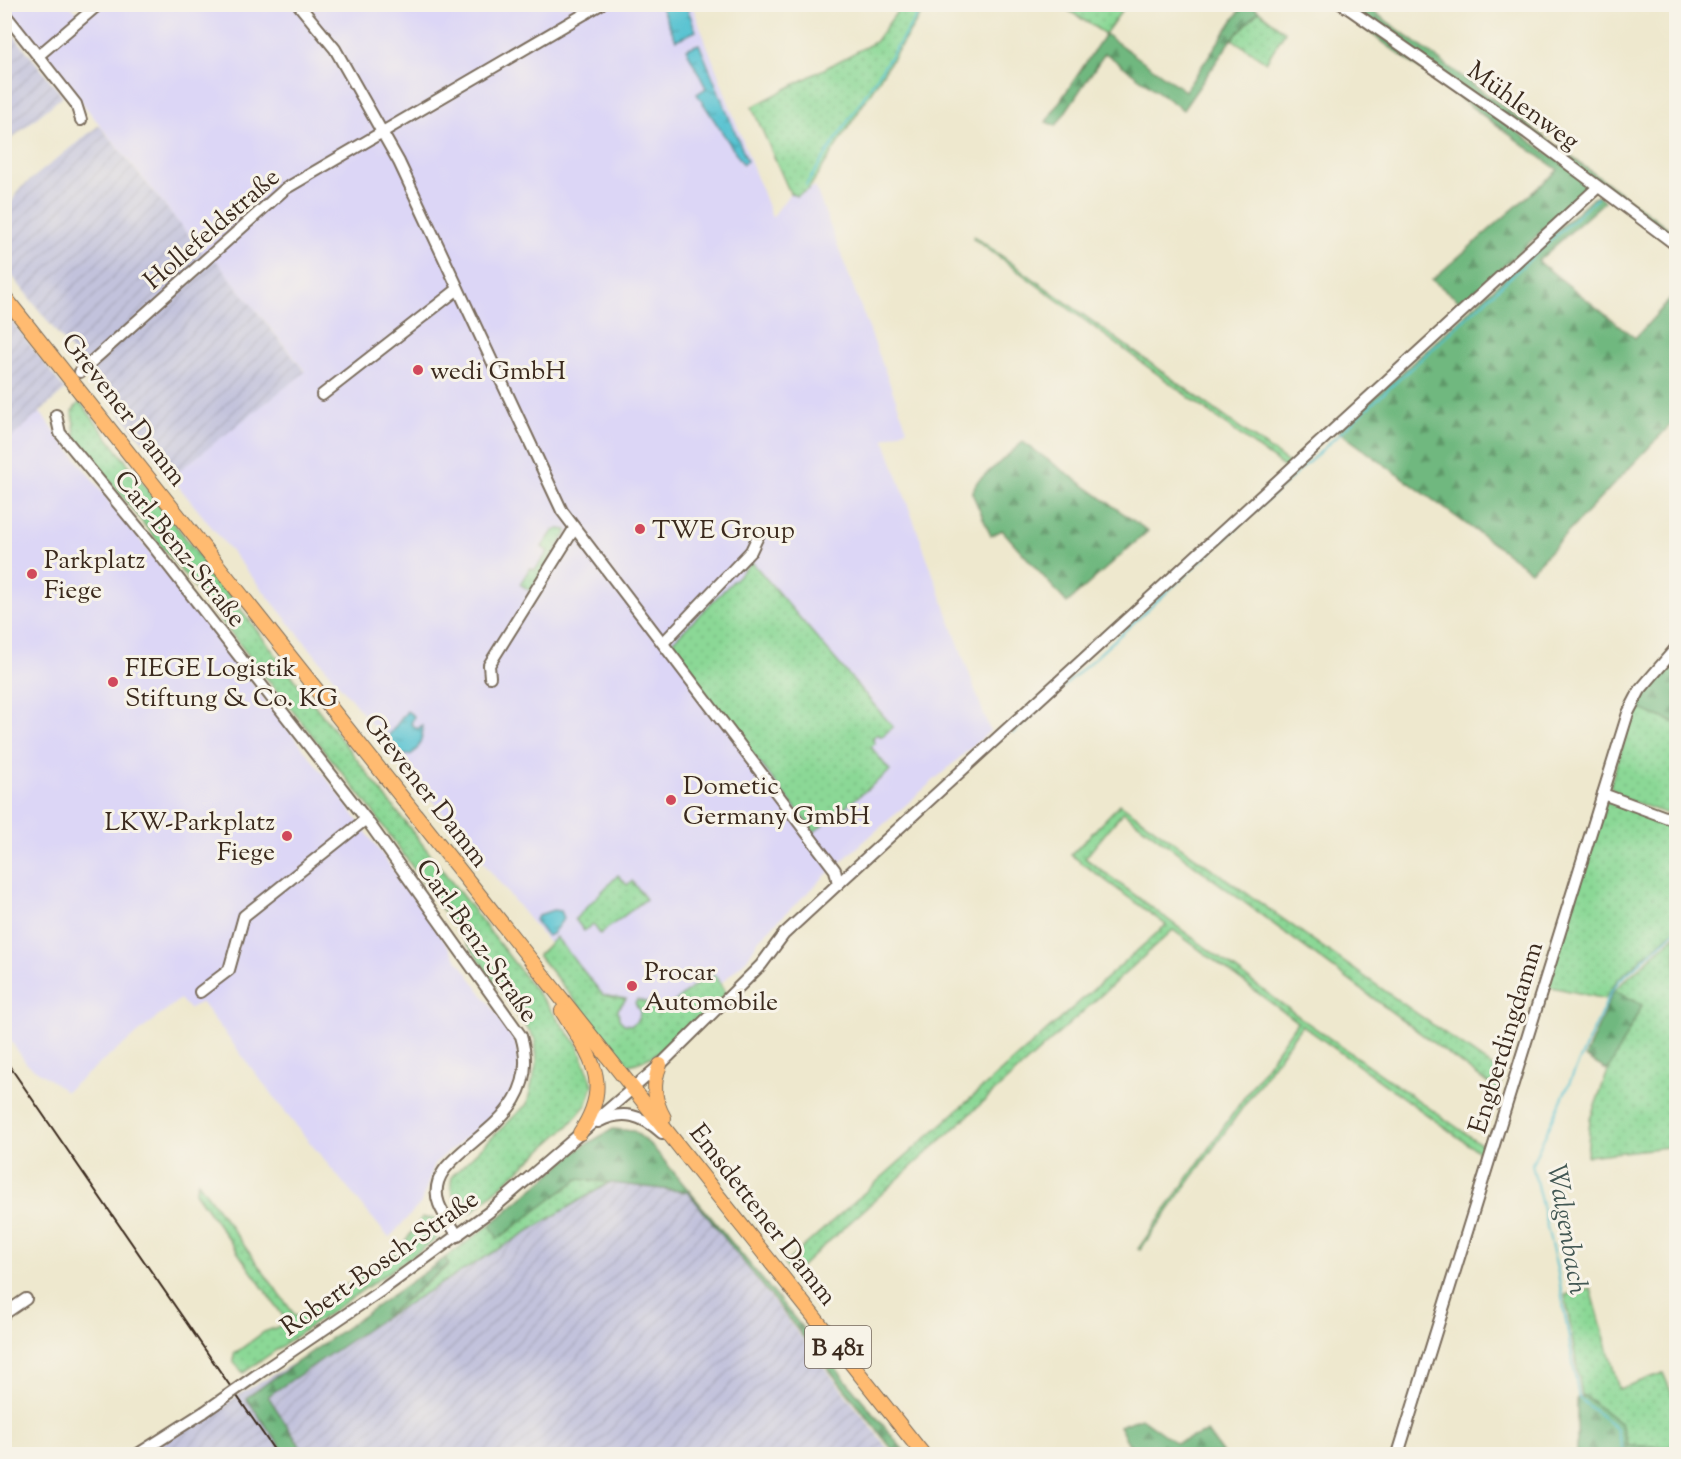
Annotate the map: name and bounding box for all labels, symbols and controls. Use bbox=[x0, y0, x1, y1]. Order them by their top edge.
street label: Mühlenweg bbox=[1459, 54, 1586, 160]
street label: Hollefeldstraße bbox=[136, 160, 289, 300]
street label: Grevener Damm bbox=[51, 326, 195, 495]
place label: wedi GmbH bbox=[430, 354, 566, 391]
marker: wedi GmbH bbox=[411, 363, 425, 377]
street label: Carl-Benz-Straße bbox=[104, 463, 254, 636]
place label: TWE Group bbox=[652, 513, 795, 550]
marker: TWE Group bbox=[633, 522, 647, 536]
place label: Parkplatz Fiege bbox=[44, 543, 146, 610]
marker: Parkplatz Fiege bbox=[25, 567, 39, 581]
place label: FIEGE Logistik Stiftung & Co. KG bbox=[125, 651, 338, 718]
marker: FIEGE Logistik Stiftung & Co. KG bbox=[106, 675, 120, 689]
street label: Grevener Damm bbox=[353, 707, 497, 876]
place label: Dometic Germany GmbH bbox=[683, 769, 870, 836]
marker: Dometic Germany GmbH bbox=[664, 793, 678, 807]
place label: LKW-Parkplatz Fiege bbox=[104, 805, 275, 872]
marker: LKW-Parkplatz Fiege bbox=[280, 829, 294, 843]
street label: Carl-Benz-Straße bbox=[406, 852, 546, 1031]
street label: Engberdingdamm bbox=[1461, 937, 1554, 1138]
place label: Procar Automobile bbox=[644, 955, 778, 1022]
marker: Procar Automobile bbox=[625, 979, 639, 993]
street label: Emsdettener Damm bbox=[679, 1117, 845, 1314]
water label: Walgenbach bbox=[1535, 1161, 1596, 1298]
street label: Robert-Bosch-Straße bbox=[274, 1182, 487, 1346]
road number: B 481 bbox=[805, 1326, 871, 1368]

